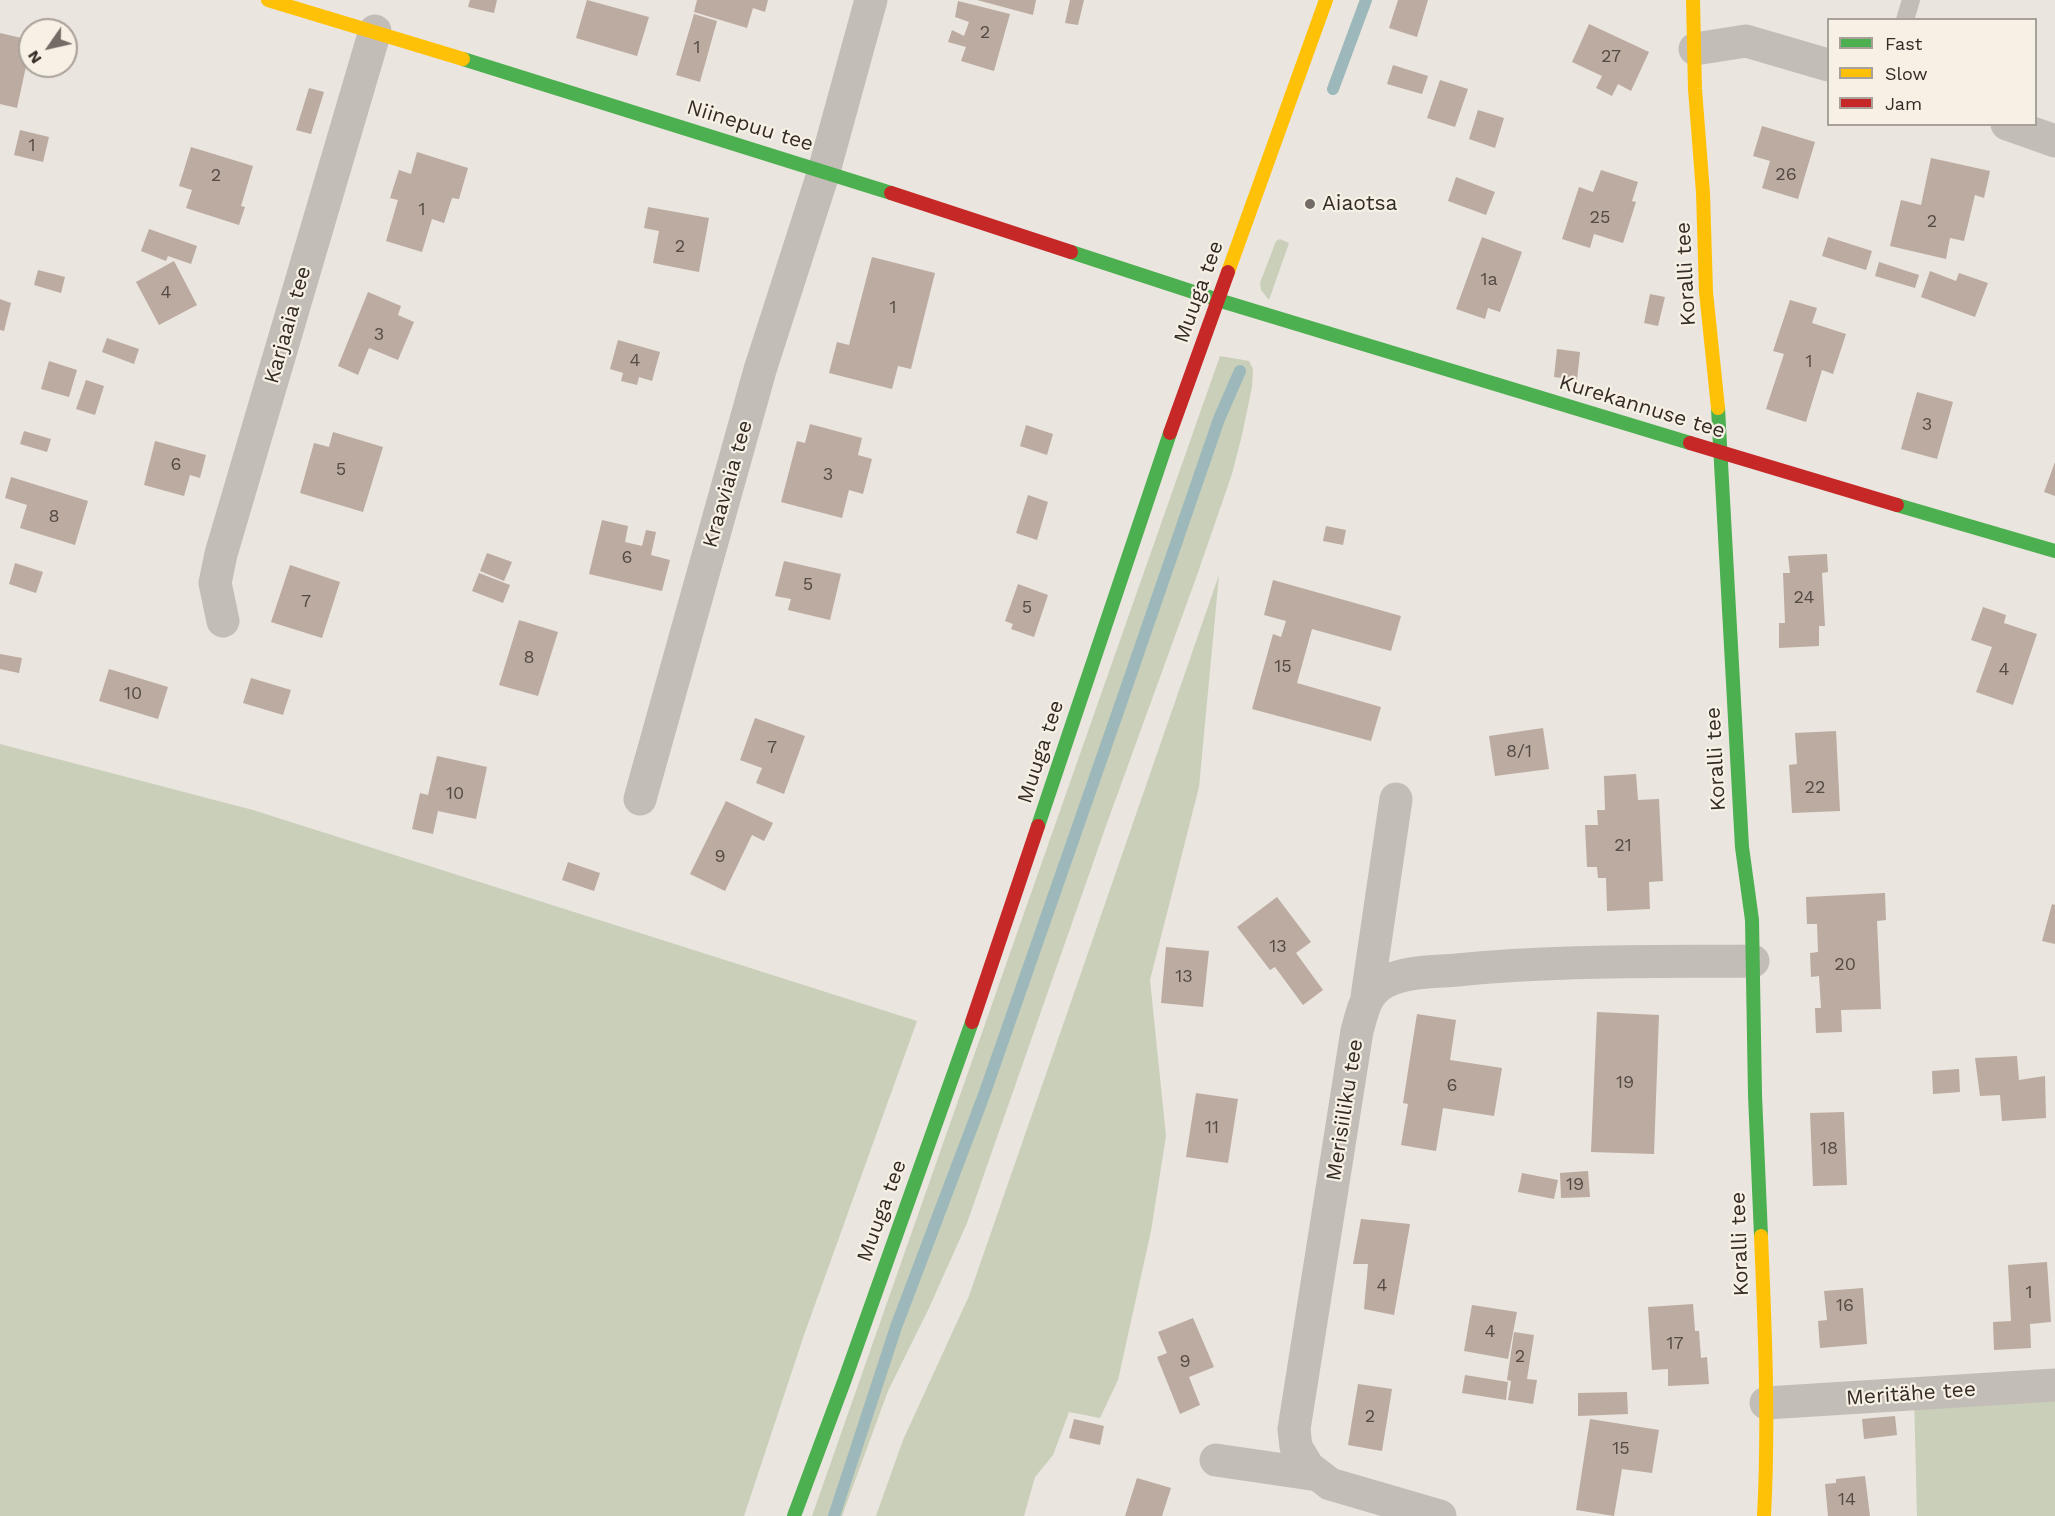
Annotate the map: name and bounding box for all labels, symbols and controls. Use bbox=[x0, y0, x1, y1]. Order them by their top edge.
north arrow bbox=[18, 18, 78, 78]
legend bbox=[1827, 18, 2037, 126]
house number: 2 bbox=[980, 22, 990, 44]
text: Fast bbox=[1885, 33, 1922, 54]
house number: 1 bbox=[693, 37, 701, 59]
house number: 27 bbox=[1601, 46, 1621, 68]
text: N bbox=[23, 47, 46, 67]
text: Slow bbox=[1885, 63, 1928, 84]
text: Jam bbox=[1885, 93, 1922, 114]
street label: Niinepuu tee bbox=[684, 95, 816, 157]
house number: 1 bbox=[28, 135, 36, 157]
house number: 26 bbox=[1775, 164, 1797, 186]
house number: 2 bbox=[211, 165, 221, 187]
place label: Aiaotsa bbox=[1322, 191, 1397, 217]
marker: Aiaotsa bbox=[1303, 197, 1317, 211]
house number: 1 bbox=[418, 199, 426, 221]
house number: 25 bbox=[1590, 207, 1610, 229]
house number: 2 bbox=[1927, 211, 1937, 233]
street label: Koralli tee bbox=[1671, 221, 1701, 327]
house number: 2 bbox=[675, 236, 685, 258]
street label: Muuga tee bbox=[1169, 237, 1229, 347]
street label: Karjaaia tee bbox=[259, 263, 317, 387]
house number: 1a bbox=[1480, 269, 1498, 291]
house number: 4 bbox=[161, 282, 171, 304]
house number: 1 bbox=[889, 297, 897, 319]
house number: 3 bbox=[374, 324, 384, 346]
house number: 4 bbox=[630, 350, 640, 372]
house number: 1 bbox=[1805, 351, 1813, 373]
street label: Kurekannuse tee bbox=[1556, 370, 1728, 444]
house number: 3 bbox=[1922, 414, 1932, 436]
street label: Kraaviaia tee bbox=[698, 417, 758, 551]
house number: 6 bbox=[171, 454, 181, 476]
house number: 5 bbox=[336, 459, 346, 481]
house number: 3 bbox=[823, 464, 833, 486]
house number: 8 bbox=[48, 506, 60, 528]
house number: 6 bbox=[622, 547, 632, 569]
house number: 5 bbox=[803, 574, 813, 596]
house number: 24 bbox=[1794, 587, 1814, 609]
house number: 7 bbox=[301, 591, 311, 613]
house number: 5 bbox=[1022, 597, 1032, 619]
house number: 8 bbox=[523, 647, 535, 669]
house number: 15 bbox=[1274, 656, 1292, 678]
house number: 4 bbox=[1999, 659, 2009, 681]
house number: 10 bbox=[124, 683, 142, 705]
street label: Muuga tee bbox=[1012, 697, 1070, 807]
street label: Koralli tee bbox=[1701, 706, 1731, 812]
house number: 7 bbox=[767, 737, 777, 759]
house number: 8/1 bbox=[1506, 741, 1532, 763]
house number: 22 bbox=[1805, 777, 1825, 799]
house number: 10 bbox=[446, 783, 464, 805]
house number: 21 bbox=[1614, 835, 1632, 857]
house number: 9 bbox=[714, 846, 726, 868]
house number: 13 bbox=[1269, 936, 1287, 958]
house number: 20 bbox=[1834, 954, 1856, 976]
house number: 13 bbox=[1175, 966, 1193, 988]
street label: Merisiiliku tee bbox=[1321, 1037, 1369, 1183]
house number: 19 bbox=[1616, 1072, 1634, 1094]
house number: 6 bbox=[1447, 1075, 1457, 1097]
house number: 11 bbox=[1205, 1117, 1219, 1139]
house number: 18 bbox=[1820, 1138, 1838, 1160]
street label: Muuga tee bbox=[852, 1156, 912, 1266]
house number: 19 bbox=[1566, 1174, 1584, 1196]
street label: Koralli tee bbox=[1726, 1191, 1754, 1297]
house number: 4 bbox=[1377, 1275, 1387, 1297]
house number: 1 bbox=[2025, 1282, 2033, 1304]
house number: 16 bbox=[1836, 1295, 1854, 1317]
house number: 4 bbox=[1485, 1321, 1495, 1343]
house number: 17 bbox=[1666, 1333, 1684, 1355]
house number: 2 bbox=[1515, 1346, 1525, 1368]
house number: 9 bbox=[1179, 1351, 1191, 1373]
street label: Meritähe tee bbox=[1845, 1377, 1977, 1411]
house number: 2 bbox=[1365, 1406, 1375, 1428]
house number: 15 bbox=[1612, 1438, 1630, 1460]
house number: 14 bbox=[1838, 1489, 1856, 1511]

